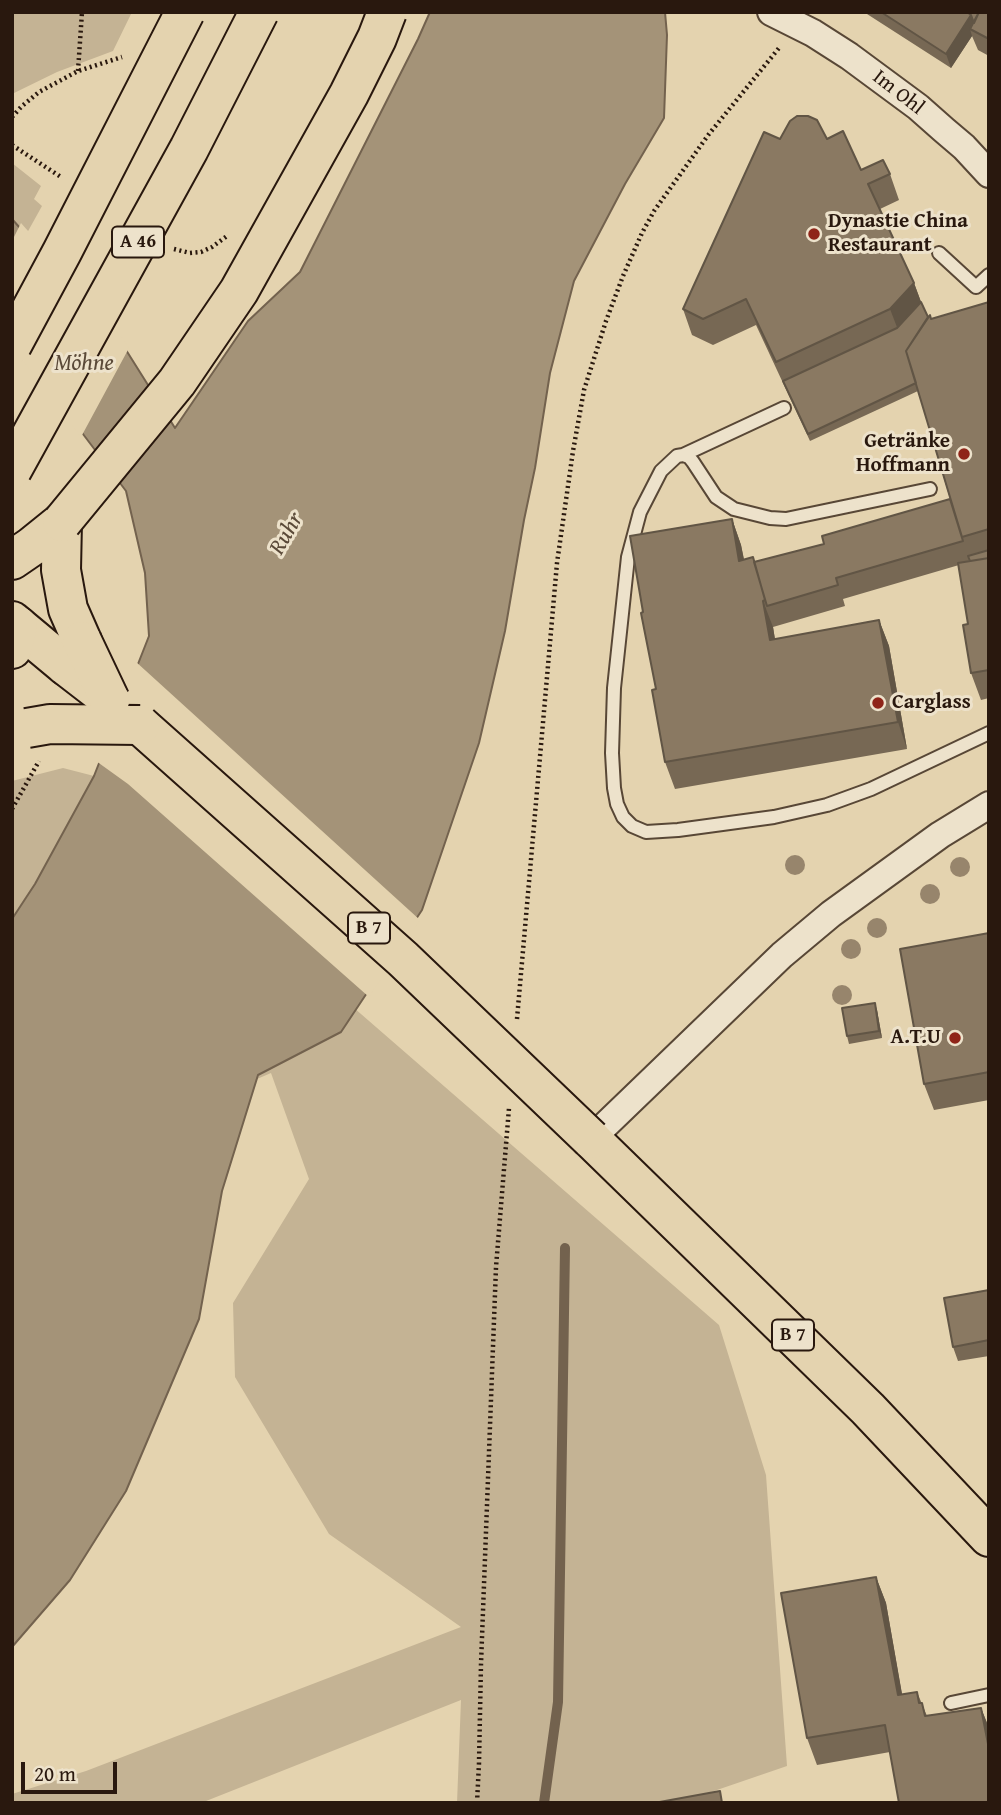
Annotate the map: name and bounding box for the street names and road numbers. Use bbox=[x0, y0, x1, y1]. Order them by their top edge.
street label: Im Ohl bbox=[867, 65, 929, 121]
road number: A 46 bbox=[112, 226, 164, 258]
road number: B 7 bbox=[348, 912, 390, 944]
road number: B 7 bbox=[772, 1320, 814, 1350]

